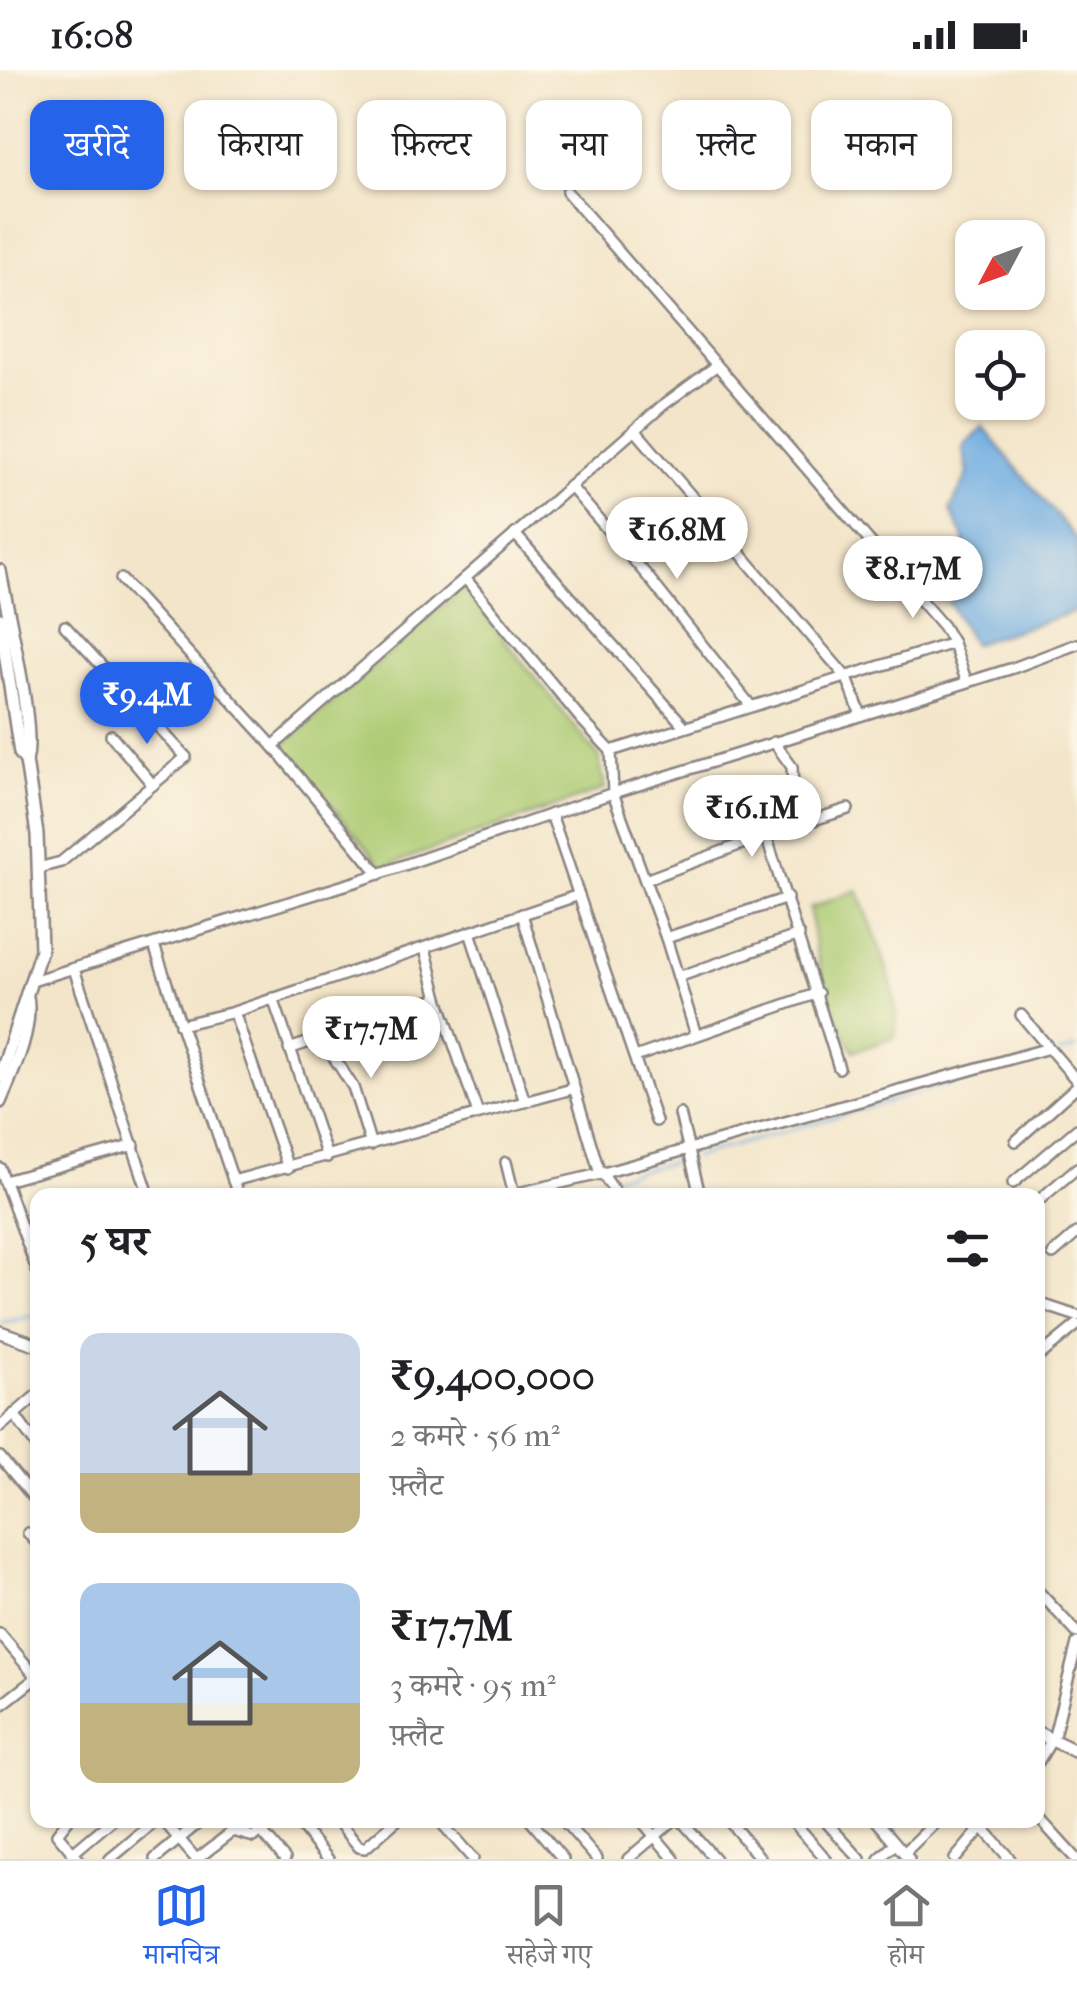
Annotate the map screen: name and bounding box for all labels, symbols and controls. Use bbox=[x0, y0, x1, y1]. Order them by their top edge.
text: 16:08 bbox=[50, 13, 133, 58]
chip: खरीदें bbox=[30, 100, 164, 190]
chip: किराया bbox=[184, 100, 337, 190]
chip: फ़िल्टर bbox=[357, 100, 506, 190]
chip: नया bbox=[526, 100, 642, 190]
chip: फ़्लैट bbox=[662, 100, 791, 190]
chip: मकान bbox=[811, 100, 952, 190]
north arrow bbox=[955, 220, 1045, 310]
map controls bbox=[955, 220, 1045, 420]
button: locate bbox=[955, 330, 1045, 420]
pin: ₹16.8M bbox=[596, 497, 758, 582]
text: ₹16.8M bbox=[628, 511, 726, 548]
pin: ₹8.17M bbox=[832, 536, 994, 621]
text: ₹8.17M bbox=[865, 550, 961, 587]
pin: ₹9.4M bbox=[77, 662, 217, 747]
text: ₹9.4M bbox=[102, 676, 192, 713]
pin: ₹16.1M bbox=[671, 775, 833, 860]
text: ₹16.1M bbox=[705, 789, 799, 826]
pin: ₹17.7M bbox=[290, 996, 452, 1081]
text: ₹17.7M bbox=[324, 1010, 418, 1047]
text: 5 घर bbox=[80, 1217, 149, 1266]
icon: filters bbox=[940, 1221, 995, 1276]
text: ₹9,400,000 bbox=[390, 1352, 595, 1401]
icon: home bbox=[160, 1373, 280, 1493]
text: 2 कमरे · 56 m² bbox=[390, 1417, 560, 1454]
text: फ़्लैट bbox=[390, 1467, 443, 1504]
text: ₹17.7M bbox=[390, 1602, 513, 1651]
icon: home bbox=[160, 1623, 280, 1743]
text: 3 कमरे · 95 m² bbox=[390, 1667, 556, 1704]
text: फ़्लैट bbox=[390, 1717, 443, 1754]
tab: मानचित्र bbox=[143, 1878, 219, 1982]
tab: सहेजे गए bbox=[506, 1878, 592, 1982]
tab: होम bbox=[879, 1878, 934, 1982]

